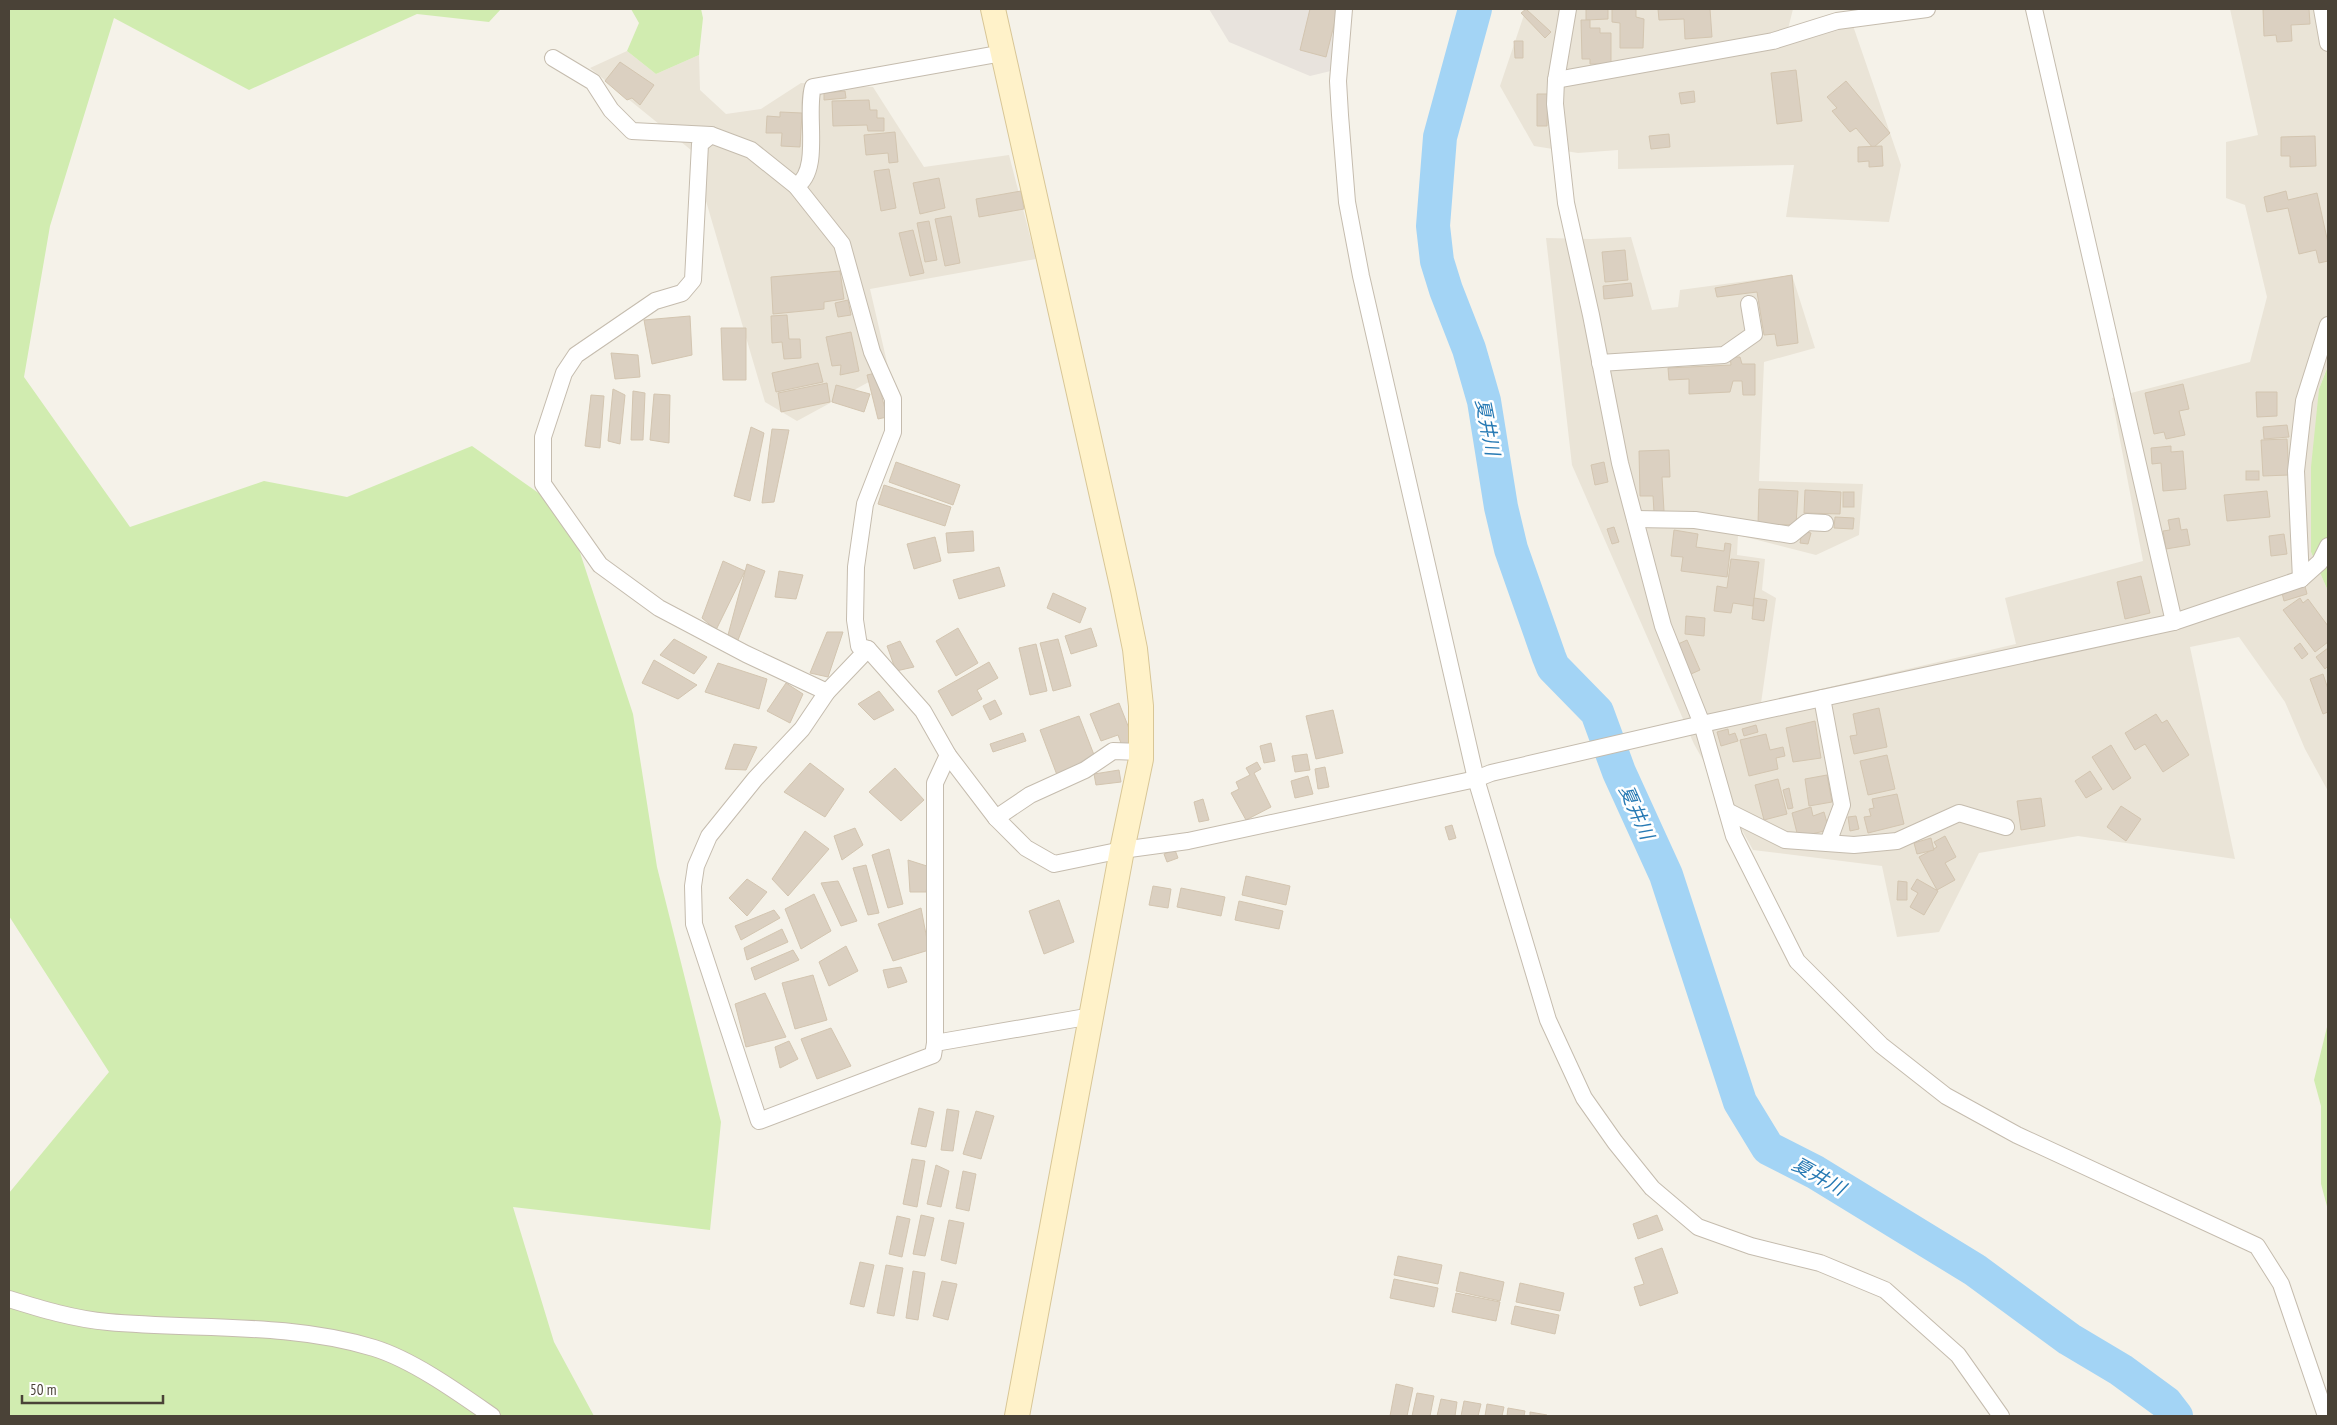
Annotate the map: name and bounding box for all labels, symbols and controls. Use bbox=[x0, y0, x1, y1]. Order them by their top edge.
water label: 夏井川 bbox=[1471, 397, 1506, 459]
water label: 夏井川 bbox=[1614, 781, 1660, 845]
water label: 夏井川 bbox=[1788, 1152, 1851, 1201]
scale bar bbox=[22, 1372, 164, 1404]
text: 50 m bbox=[30, 1380, 56, 1399]

